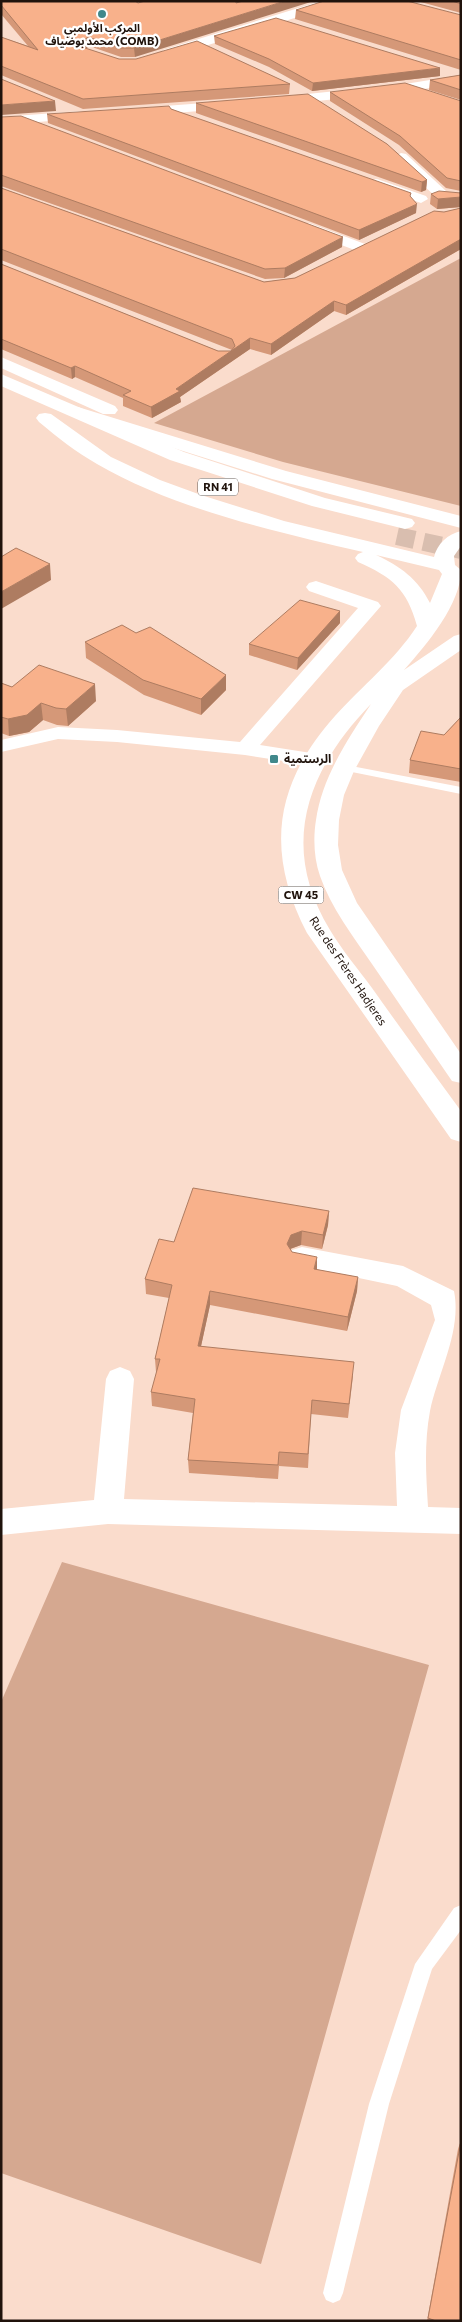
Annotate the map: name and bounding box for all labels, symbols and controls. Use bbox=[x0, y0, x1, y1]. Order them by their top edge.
marker: المركب الأولمبي محمد بوضياف (COMB) bbox=[96, 8, 108, 20]
place label: المركب الأولمبي محمد بوضياف (COMB) bbox=[45, 21, 159, 48]
road number: RN 41 bbox=[198, 478, 238, 496]
place label: الرستمية bbox=[284, 751, 331, 766]
marker: الرستمية bbox=[268, 753, 280, 765]
road number: CW 45 bbox=[278, 886, 324, 904]
street label: Rue des Frères Hadjeres bbox=[307, 913, 391, 1028]

